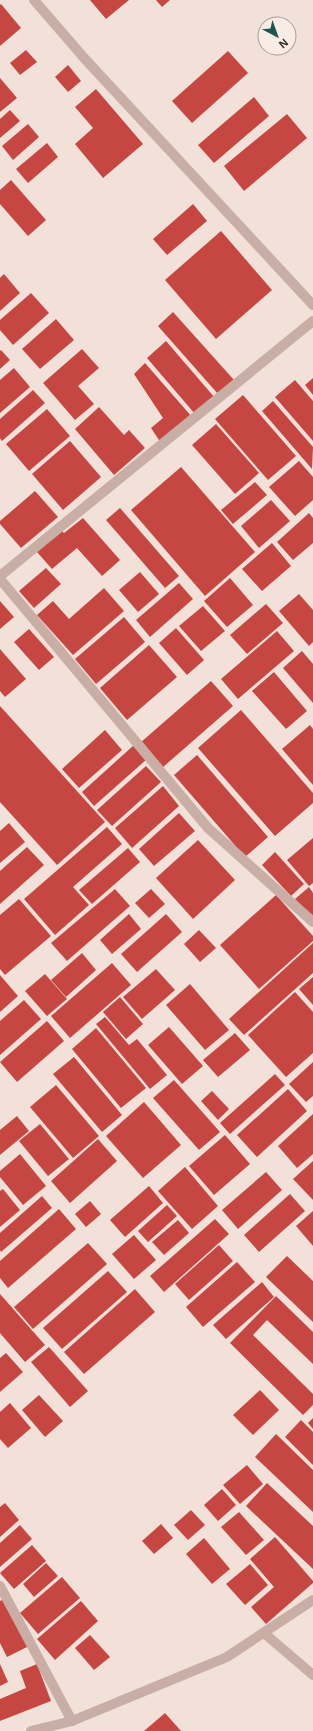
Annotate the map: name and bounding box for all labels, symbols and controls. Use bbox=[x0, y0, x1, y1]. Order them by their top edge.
north arrow bbox=[257, 16, 297, 56]
text: N bbox=[277, 36, 290, 51]

